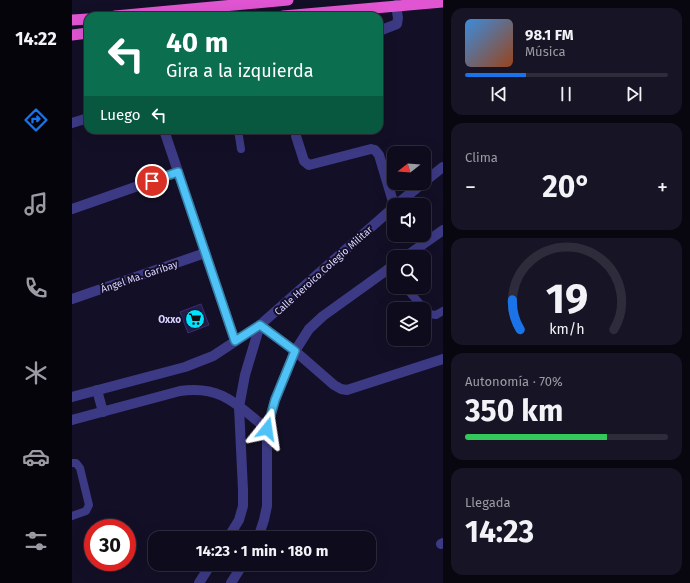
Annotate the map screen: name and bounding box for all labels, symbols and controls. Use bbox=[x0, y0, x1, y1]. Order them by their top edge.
text: 40 m bbox=[166, 26, 229, 59]
text: 98.1 FM bbox=[525, 26, 573, 44]
text: 14:22 bbox=[15, 28, 57, 50]
icon: left bbox=[100, 28, 152, 80]
text: Música bbox=[525, 44, 566, 59]
text: Gira a la izquierda bbox=[166, 60, 314, 82]
icon: previous bbox=[488, 83, 510, 105]
icon: pause bbox=[555, 83, 577, 105]
icon: next bbox=[623, 83, 645, 105]
icon: left bbox=[148, 104, 170, 126]
icon: directions bbox=[22, 106, 50, 134]
text: Luego bbox=[100, 106, 140, 124]
north arrow bbox=[387, 146, 431, 190]
map controls bbox=[387, 146, 431, 346]
text: Clima bbox=[465, 150, 498, 165]
pin bbox=[135, 164, 169, 198]
text: 20° bbox=[542, 169, 591, 205]
icon: arrive bbox=[141, 170, 163, 192]
text: − bbox=[465, 174, 476, 201]
text: + bbox=[657, 174, 668, 201]
icon: music bbox=[22, 190, 50, 218]
button: sound bbox=[387, 198, 431, 242]
street label: Calle Heroico Colegio Militar bbox=[272, 224, 375, 318]
button: search bbox=[387, 250, 431, 294]
street label: Ángel Ma. Garibay bbox=[99, 256, 179, 296]
text: 19 bbox=[545, 273, 588, 323]
icon: phone bbox=[22, 274, 50, 302]
button: layers bbox=[387, 302, 431, 346]
supermarket icon: Oxxo bbox=[184, 308, 206, 330]
place label: Oxxo bbox=[158, 314, 181, 326]
text: km/h bbox=[549, 320, 584, 337]
icon: climate bbox=[22, 359, 50, 387]
text: Autonomía · 70% bbox=[465, 374, 563, 389]
text: 350 km bbox=[465, 393, 563, 429]
position arrow bbox=[246, 408, 288, 450]
icon: car bbox=[22, 443, 50, 471]
text: Llegada bbox=[465, 495, 511, 510]
text: 14:23 bbox=[465, 514, 534, 550]
speed limit sign: 30 bbox=[84, 519, 136, 571]
icon: filters bbox=[22, 527, 50, 555]
text: 14:23 · 1 min · 180 m bbox=[196, 542, 328, 560]

